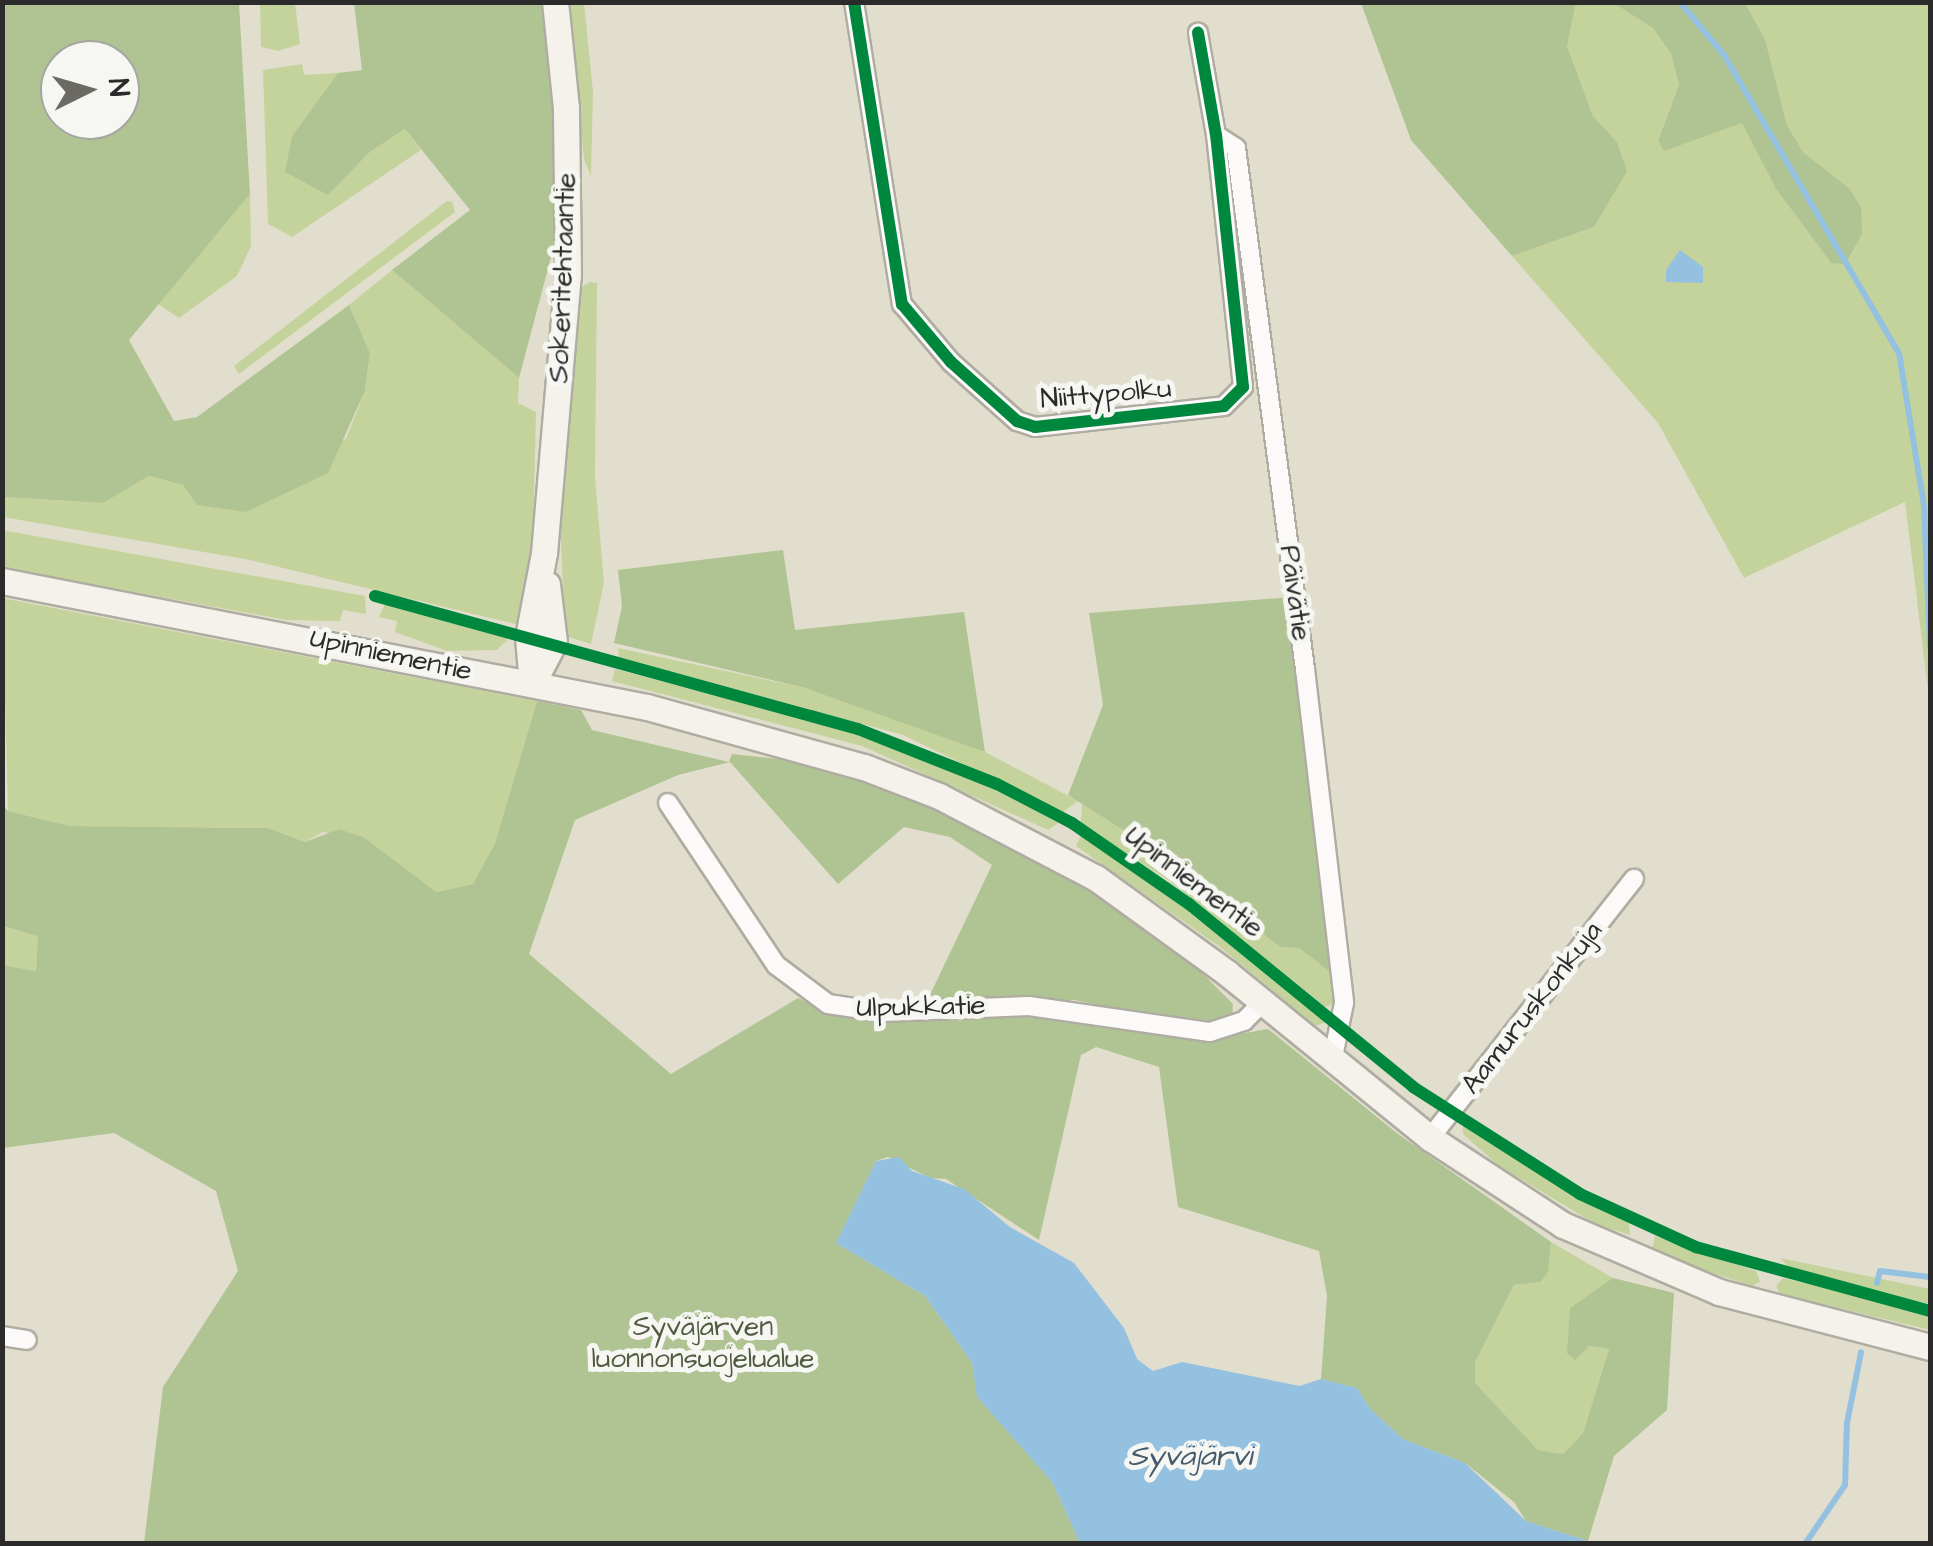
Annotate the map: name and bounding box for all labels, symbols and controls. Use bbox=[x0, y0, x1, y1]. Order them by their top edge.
north arrow bbox=[40, 40, 140, 140]
text: N bbox=[98, 77, 139, 98]
street label: Sokeritehtaantie bbox=[543, 172, 583, 384]
street label: Niittypolku bbox=[1039, 372, 1173, 416]
street label: Päivätie bbox=[1272, 543, 1318, 643]
street label: Upinniementie bbox=[307, 621, 475, 689]
street label: Upinniementie bbox=[1118, 819, 1270, 945]
street label: Aamuruskonkuja bbox=[1454, 915, 1610, 1101]
street label: Ulpukkatie bbox=[856, 989, 986, 1025]
park label: Syväjärven luonnonsuojelualue bbox=[592, 1310, 814, 1376]
water label: Syväjärvi bbox=[1128, 1438, 1252, 1474]

